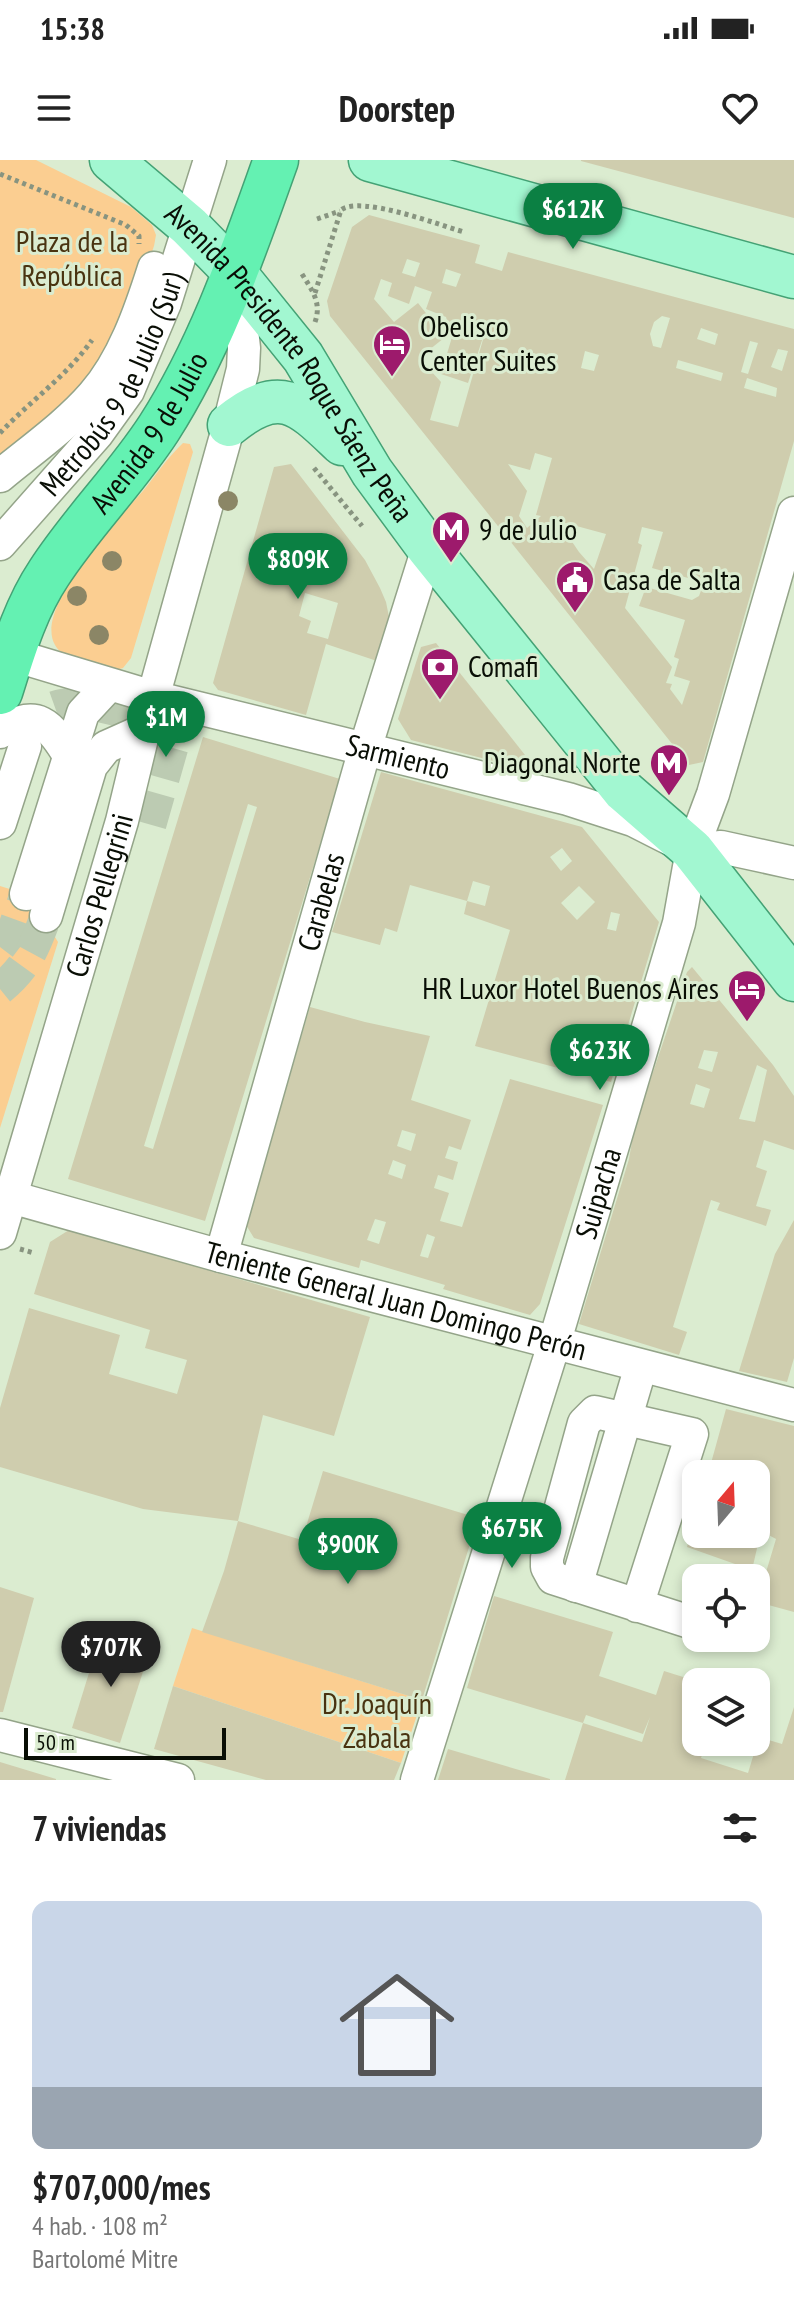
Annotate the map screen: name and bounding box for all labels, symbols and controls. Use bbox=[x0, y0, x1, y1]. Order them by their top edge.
text: 15:38 bbox=[40, 9, 105, 48]
text: Doorstep bbox=[339, 85, 455, 132]
icon: menu bbox=[32, 86, 76, 130]
icon: heart bbox=[718, 86, 762, 130]
pin: $612K bbox=[517, 183, 629, 251]
text: $612K bbox=[541, 192, 605, 225]
street label: Avenida Presidente Roque Sáenz Peña bbox=[157, 193, 423, 529]
park label: Plaza de la República bbox=[16, 221, 128, 294]
street label: Metrobús 9 de Julio (Sur) bbox=[30, 267, 191, 504]
place label: Obelisco Center Suites bbox=[420, 306, 556, 379]
hotel icon: Obelisco Center Suites bbox=[371, 323, 413, 378]
street label: Avenida 9 de Julio bbox=[80, 345, 216, 521]
metro station icon: 9 de Julio bbox=[430, 509, 472, 564]
place label: 9 de Julio bbox=[479, 509, 577, 548]
pin: $809K bbox=[242, 533, 354, 601]
text: $809K bbox=[266, 542, 330, 575]
public building icon: Casa de Salta bbox=[554, 559, 596, 614]
place label: Casa de Salta bbox=[603, 559, 741, 598]
bank icon: Comafi bbox=[419, 646, 461, 701]
place label: Comafi bbox=[468, 646, 539, 685]
pin: $1M bbox=[127, 691, 205, 759]
text: $1M bbox=[145, 700, 187, 733]
street label: Sarmiento bbox=[342, 724, 454, 787]
place label: Diagonal Norte bbox=[484, 742, 641, 781]
metro station icon: Diagonal Norte bbox=[648, 742, 690, 797]
street label: Carlos Pellegrini bbox=[56, 810, 141, 981]
street label: Carabelas bbox=[288, 848, 353, 955]
place label: HR Luxor Hotel Buenos Aires bbox=[422, 968, 719, 1007]
hotel icon: HR Luxor Hotel Buenos Aires bbox=[726, 968, 768, 1023]
pin: $623K bbox=[544, 1024, 656, 1092]
text: $623K bbox=[568, 1033, 632, 1066]
street label: Suipacha bbox=[565, 1143, 629, 1243]
street label: Teniente General Juan Domingo Perón bbox=[201, 1232, 591, 1368]
north arrow bbox=[682, 1460, 770, 1548]
map controls bbox=[682, 1460, 770, 1756]
pin: $675K bbox=[456, 1502, 568, 1570]
text: $675K bbox=[480, 1511, 544, 1544]
pin: $900K bbox=[292, 1518, 404, 1586]
text: $900K bbox=[316, 1527, 380, 1560]
button: locate bbox=[682, 1564, 770, 1652]
pin: $707K bbox=[55, 1621, 167, 1689]
text: $707K bbox=[79, 1630, 143, 1663]
button: layers bbox=[682, 1668, 770, 1756]
park label: Dr. Joaquín Zabala bbox=[322, 1683, 432, 1756]
scale bar bbox=[24, 1724, 226, 1760]
text: 50 m bbox=[36, 1728, 75, 1756]
text: 7 viviendas bbox=[32, 1806, 166, 1850]
icon: filters bbox=[718, 1806, 762, 1850]
icon: home bbox=[325, 1953, 469, 2097]
text: $707,000/mes bbox=[32, 2165, 211, 2209]
text: 4 hab. · 108 m² bbox=[32, 2209, 168, 2242]
text: Bartolomé Mitre bbox=[32, 2242, 178, 2275]

